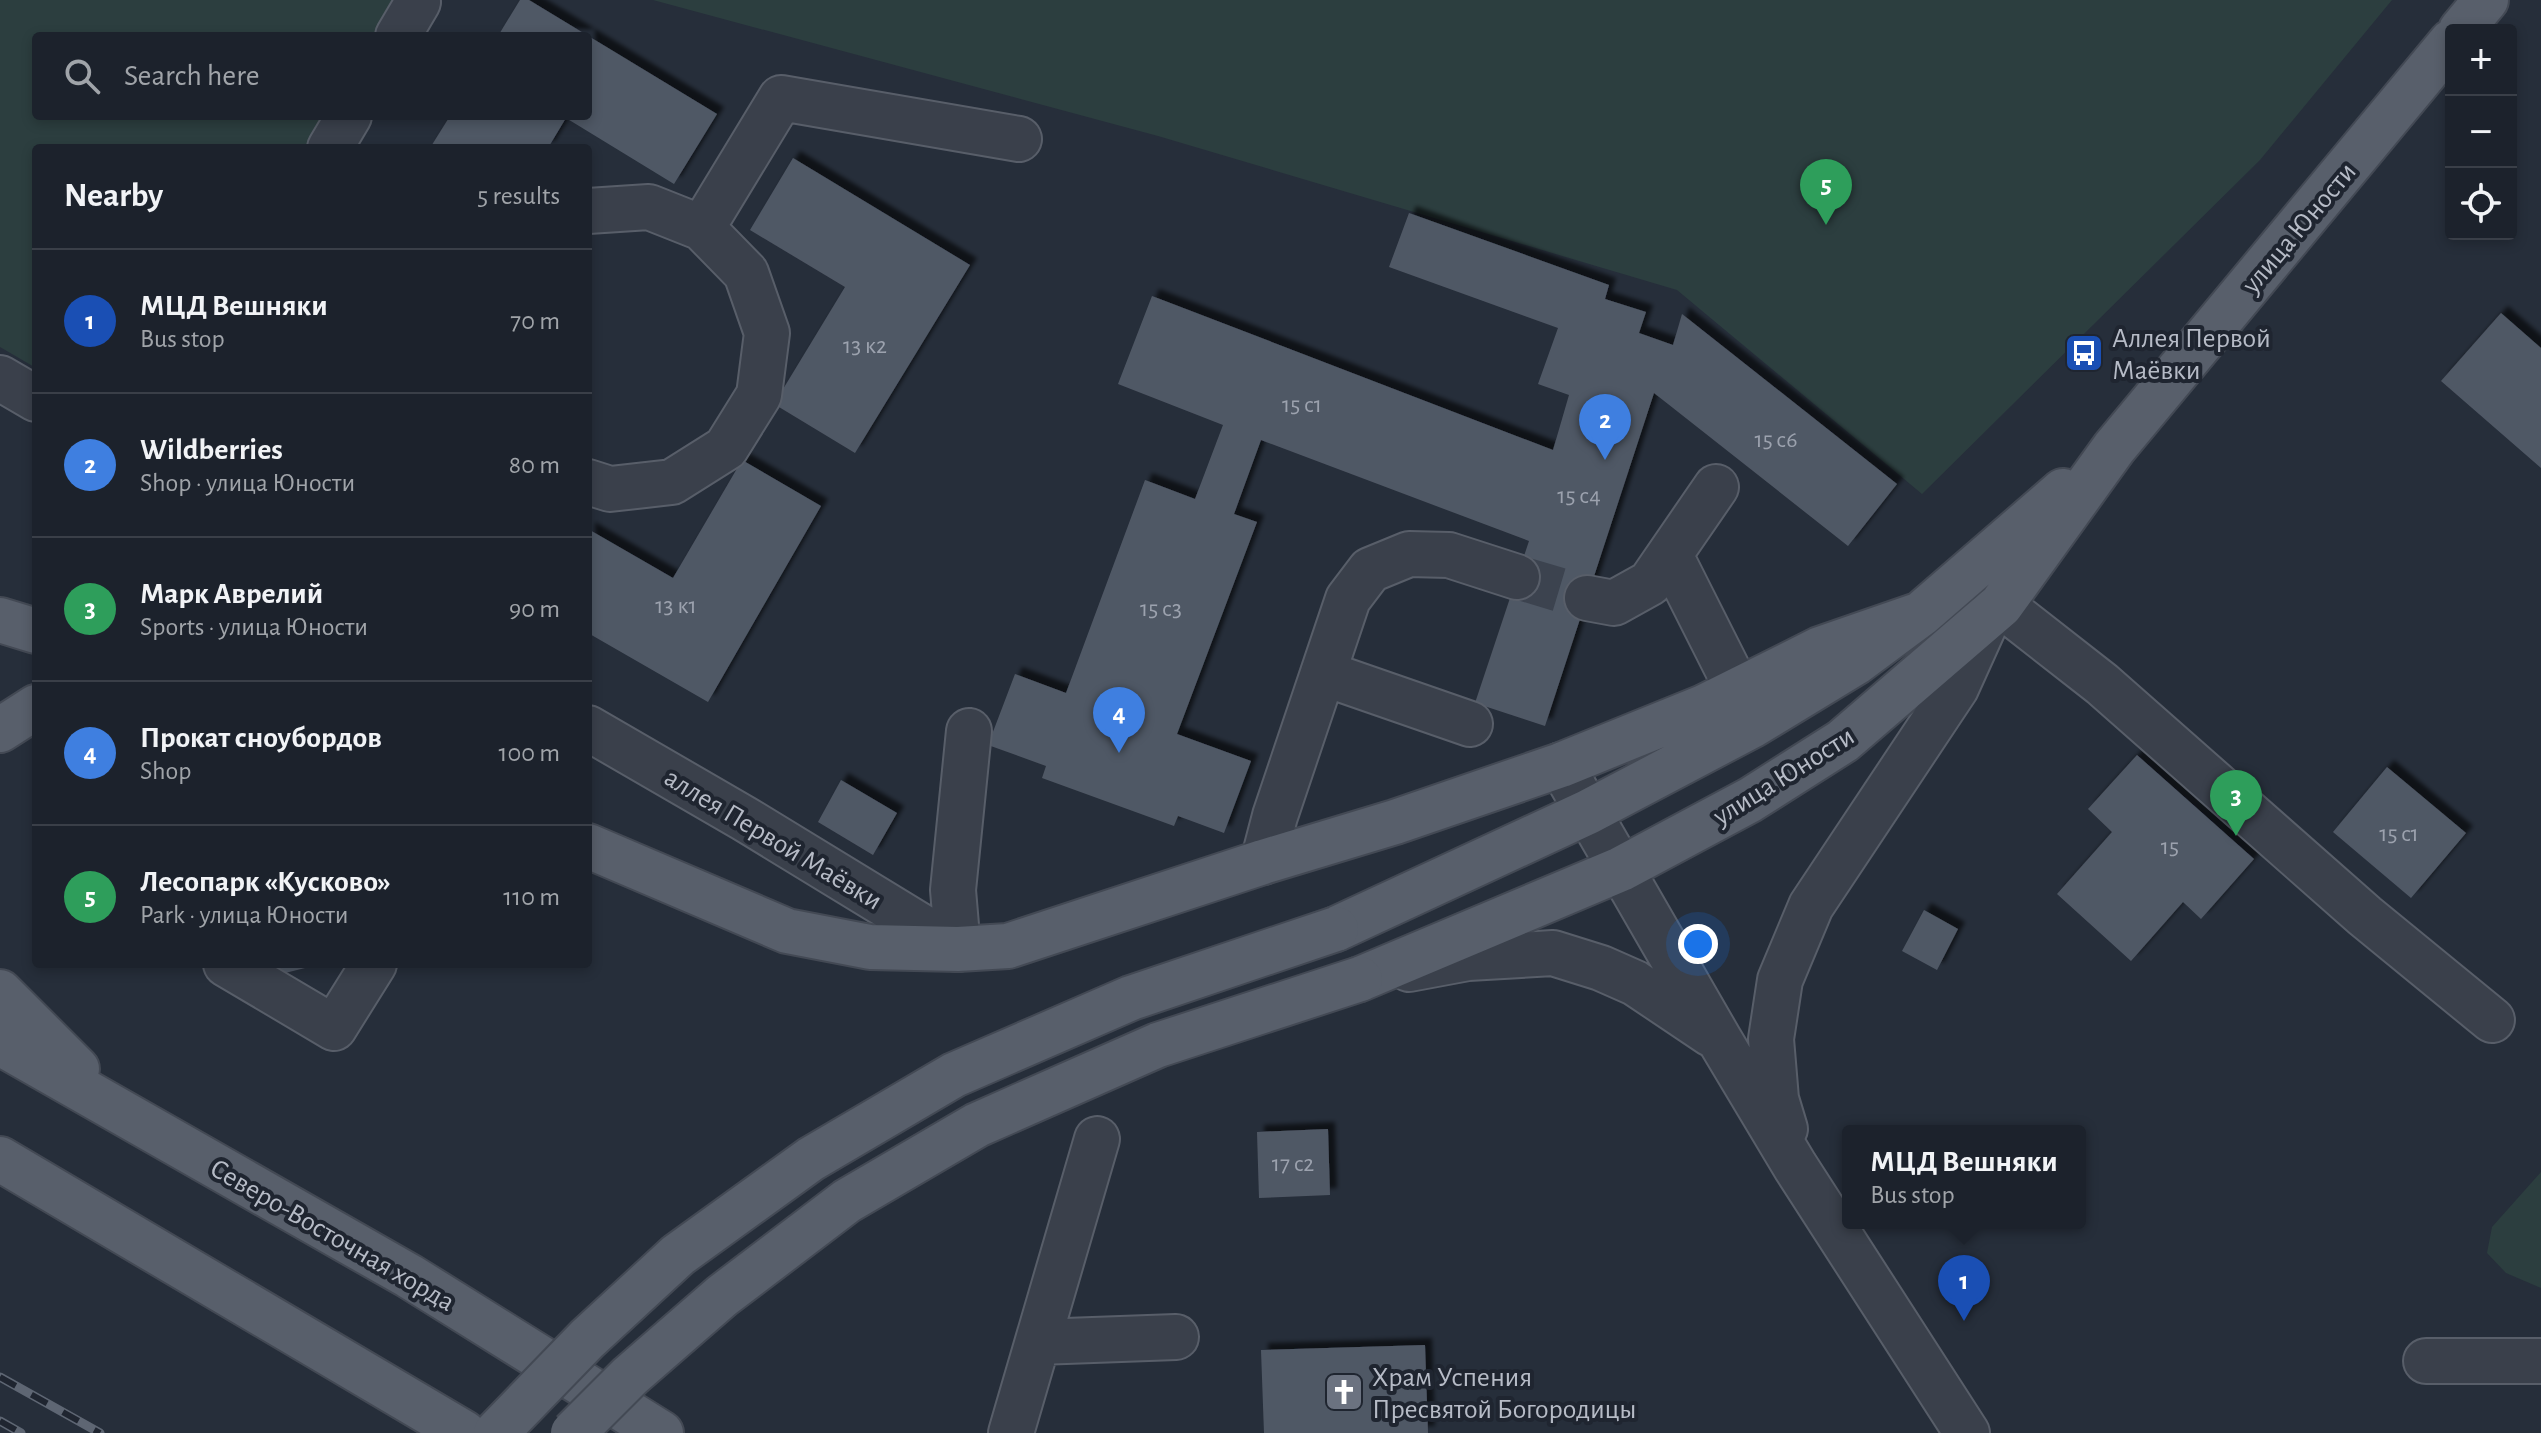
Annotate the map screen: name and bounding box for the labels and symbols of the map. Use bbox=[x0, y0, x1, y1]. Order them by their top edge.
street label: улица Юности bbox=[2237, 158, 2362, 300]
pin: 5 bbox=[1800, 159, 1852, 225]
place label: Аллея Первой Маёвки bbox=[2112, 325, 2271, 385]
bus stop icon: Аллея Первой Маёвки bbox=[2063, 332, 2105, 374]
house number: 13 к2 bbox=[843, 334, 887, 358]
house number: 15 с1 bbox=[1282, 393, 1322, 417]
pin: 2 bbox=[1579, 394, 1631, 460]
house number: 15 с6 bbox=[1754, 428, 1798, 452]
house number: 15 с4 bbox=[1557, 484, 1601, 508]
house number: 13 к1 bbox=[655, 594, 697, 618]
house number: 15 с3 bbox=[1140, 597, 1182, 621]
pin: 4 bbox=[1093, 687, 1145, 753]
street label: улица Юности bbox=[1708, 722, 1860, 832]
street label: аллея Первой Маёвки bbox=[659, 764, 887, 916]
pin: 3 bbox=[2210, 770, 2262, 836]
house number: 15 c1 bbox=[2379, 822, 2419, 846]
house number: 15 bbox=[2161, 835, 2179, 859]
your location bbox=[1678, 924, 1718, 964]
house number: 17 c2 bbox=[1272, 1152, 1314, 1176]
street label: Северо-Восточная хорда bbox=[205, 1154, 459, 1317]
pin: 1 bbox=[1938, 1255, 1990, 1321]
place label: Храм Успения Пресвятой Богородицы bbox=[1372, 1364, 1637, 1424]
church icon: Храм Успения Пресвятой Богородицы bbox=[1323, 1371, 1365, 1413]

